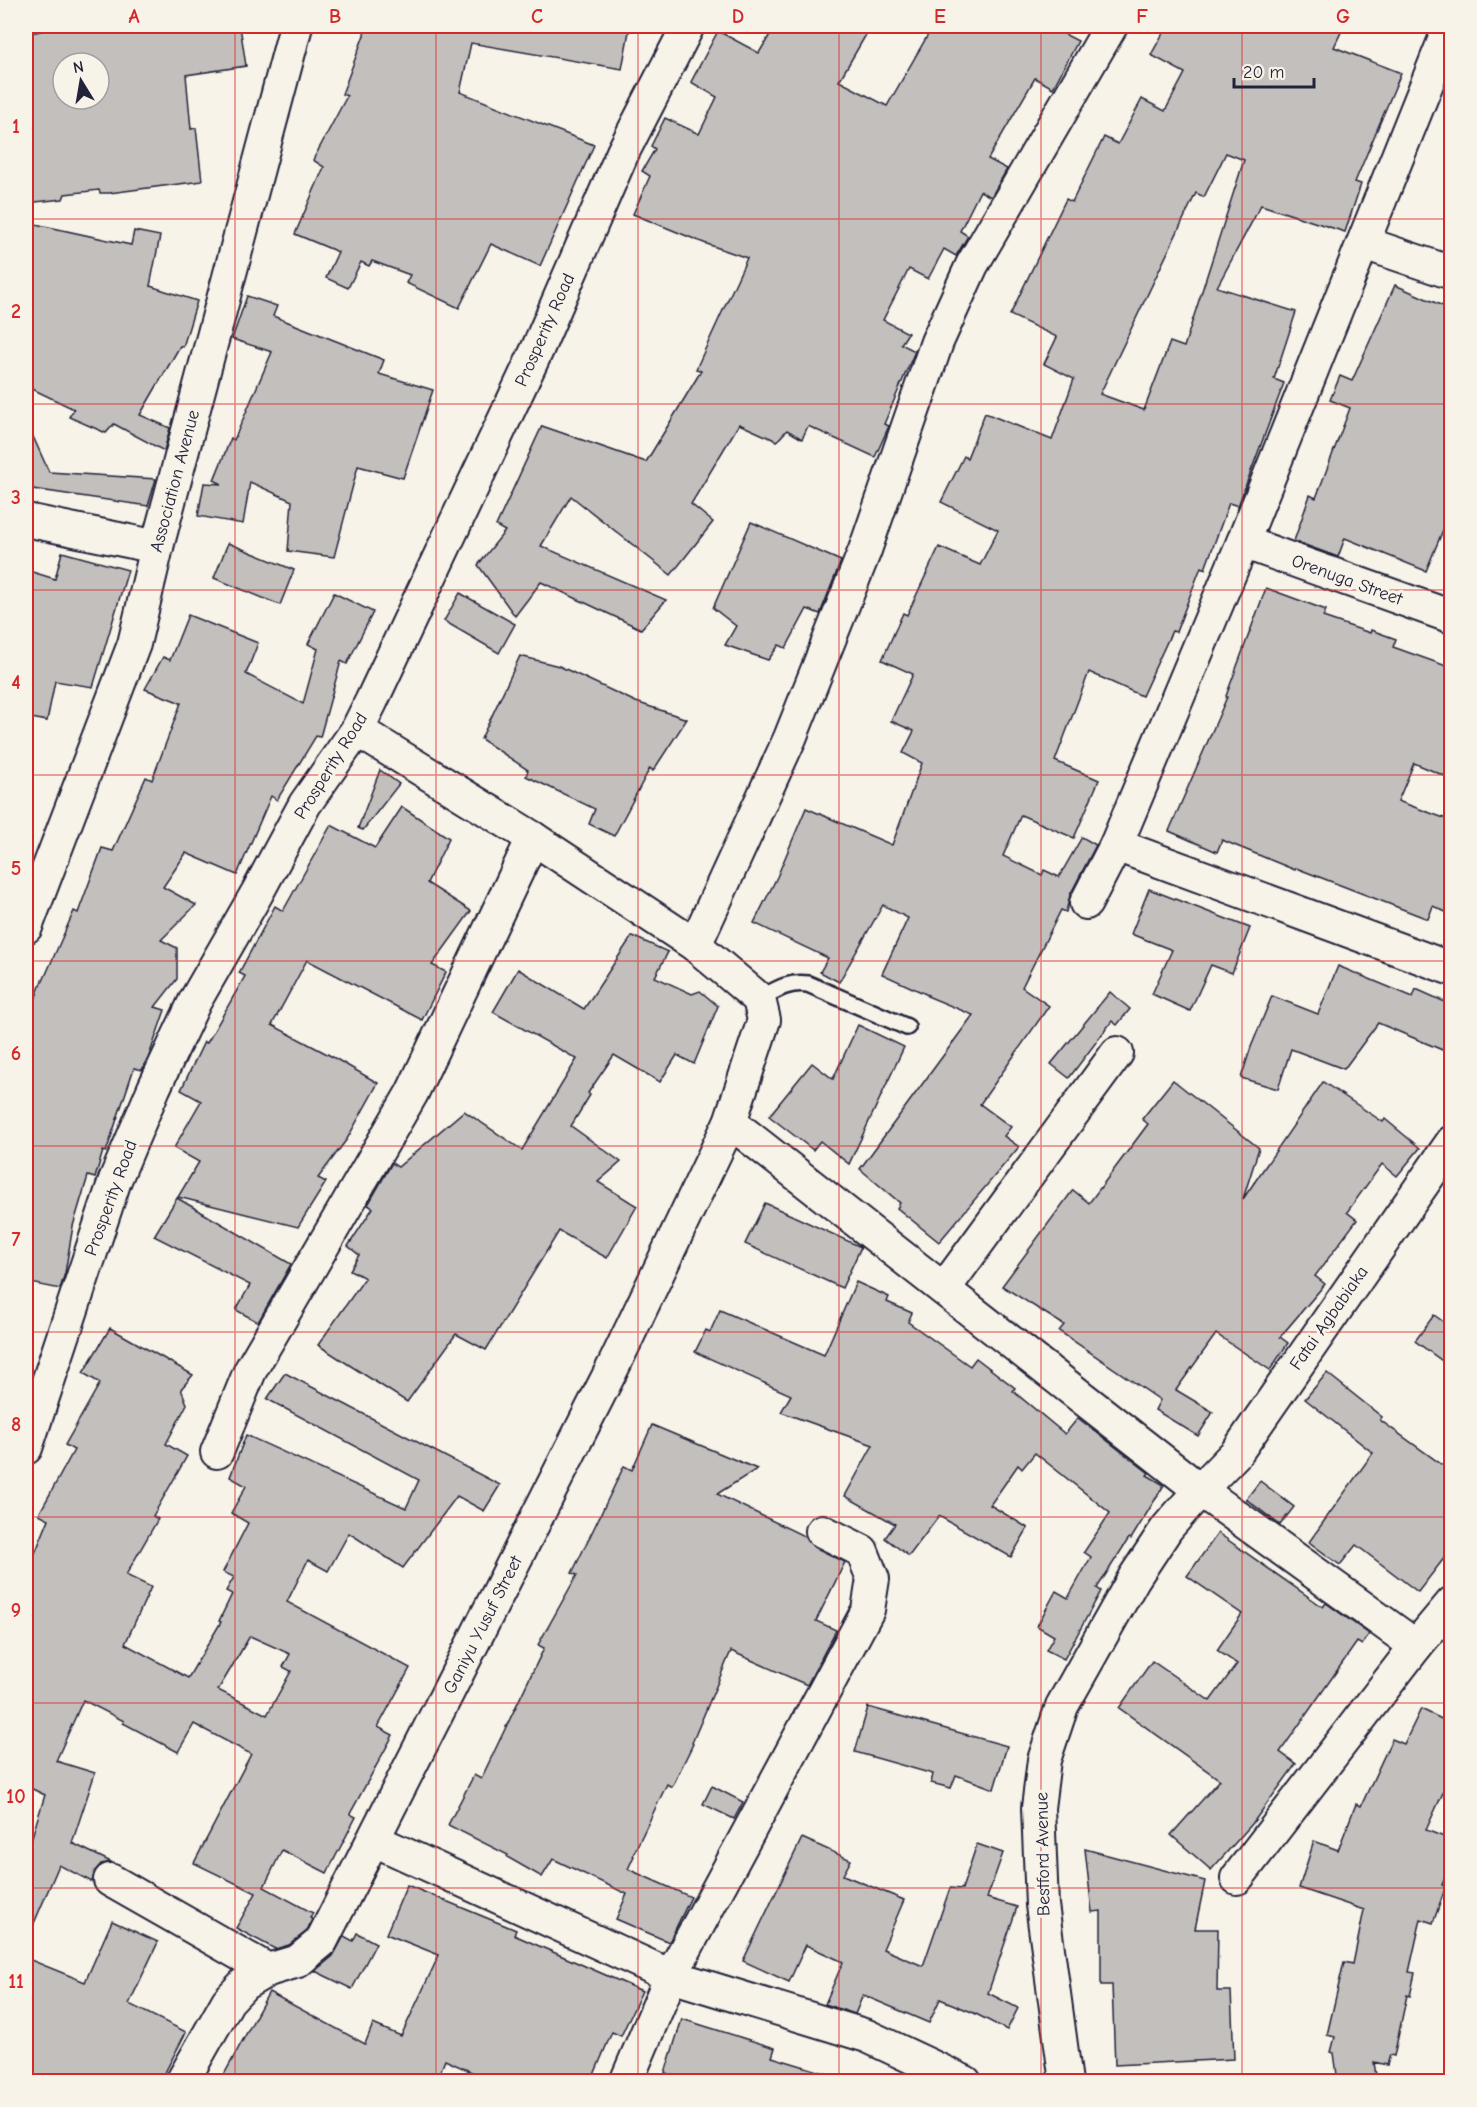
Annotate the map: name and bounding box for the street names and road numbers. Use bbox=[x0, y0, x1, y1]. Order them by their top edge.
street label: Prosperity Road bbox=[511, 270, 579, 390]
street label: Association Avenue bbox=[146, 408, 204, 554]
street label: Orenuga Street bbox=[1289, 550, 1406, 610]
street label: Prosperity Road bbox=[290, 709, 372, 823]
street label: Prosperity Road bbox=[80, 1137, 142, 1259]
street label: Fatai Agbabiaka bbox=[1285, 1262, 1373, 1374]
street label: Ganiyu Yusuf Street bbox=[439, 1552, 527, 1698]
street label: Bestford Avenue bbox=[1031, 1792, 1055, 1916]

